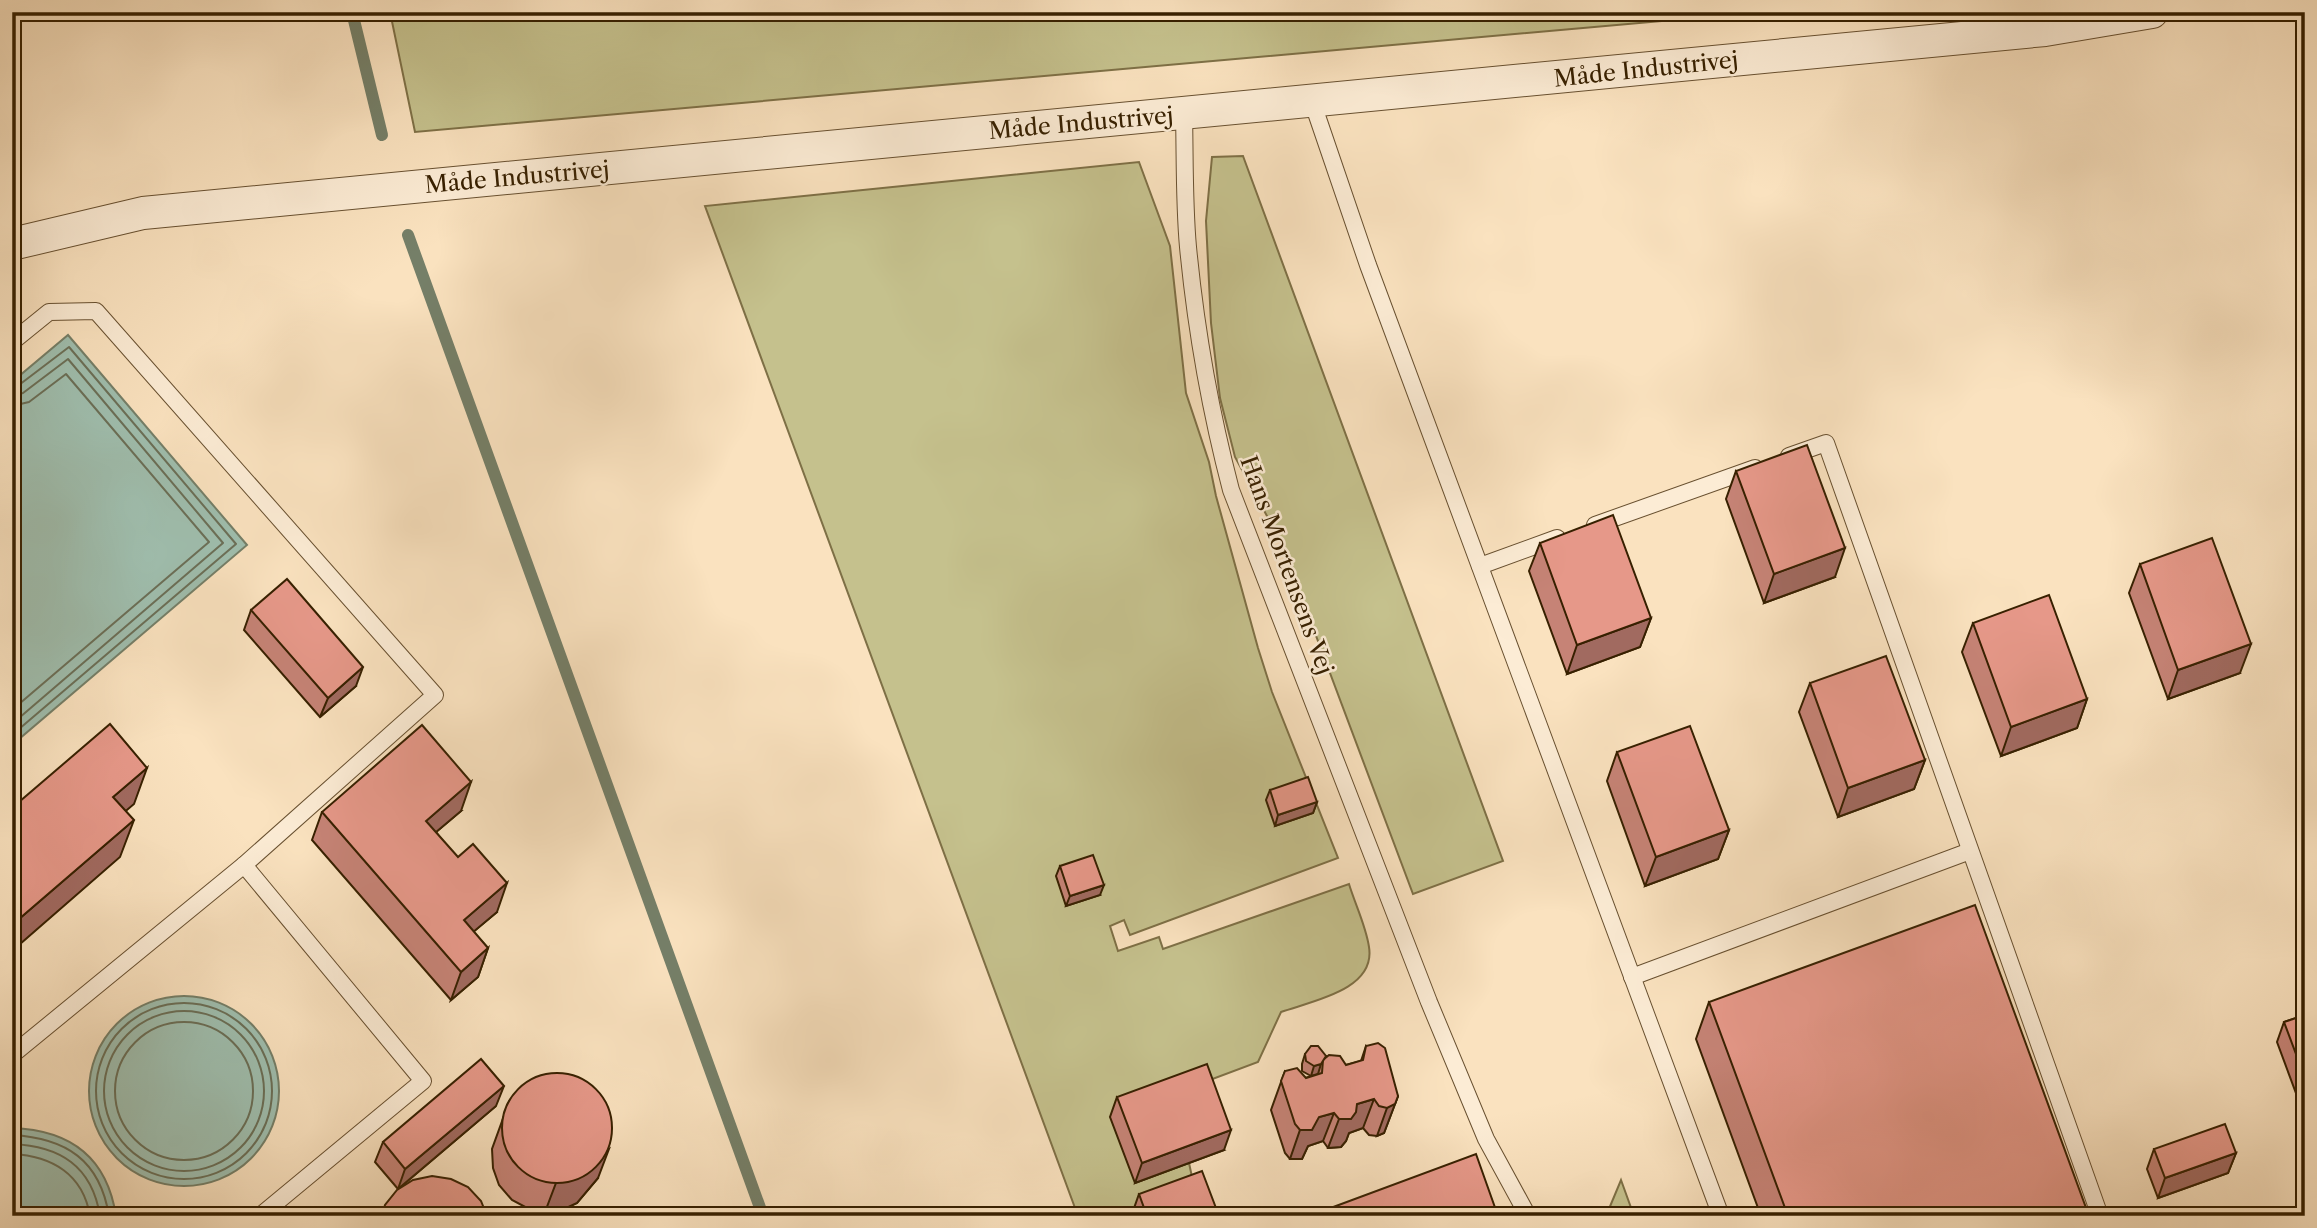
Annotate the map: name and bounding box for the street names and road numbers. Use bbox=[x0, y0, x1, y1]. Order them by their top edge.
street label: Måde Industrivej bbox=[1552, 45, 1740, 93]
street label: Måde Industrivej bbox=[988, 101, 1174, 145]
street label: Måde Industrivej bbox=[424, 155, 610, 199]
street label: Hans Mortensens Vej bbox=[1234, 452, 1340, 678]

